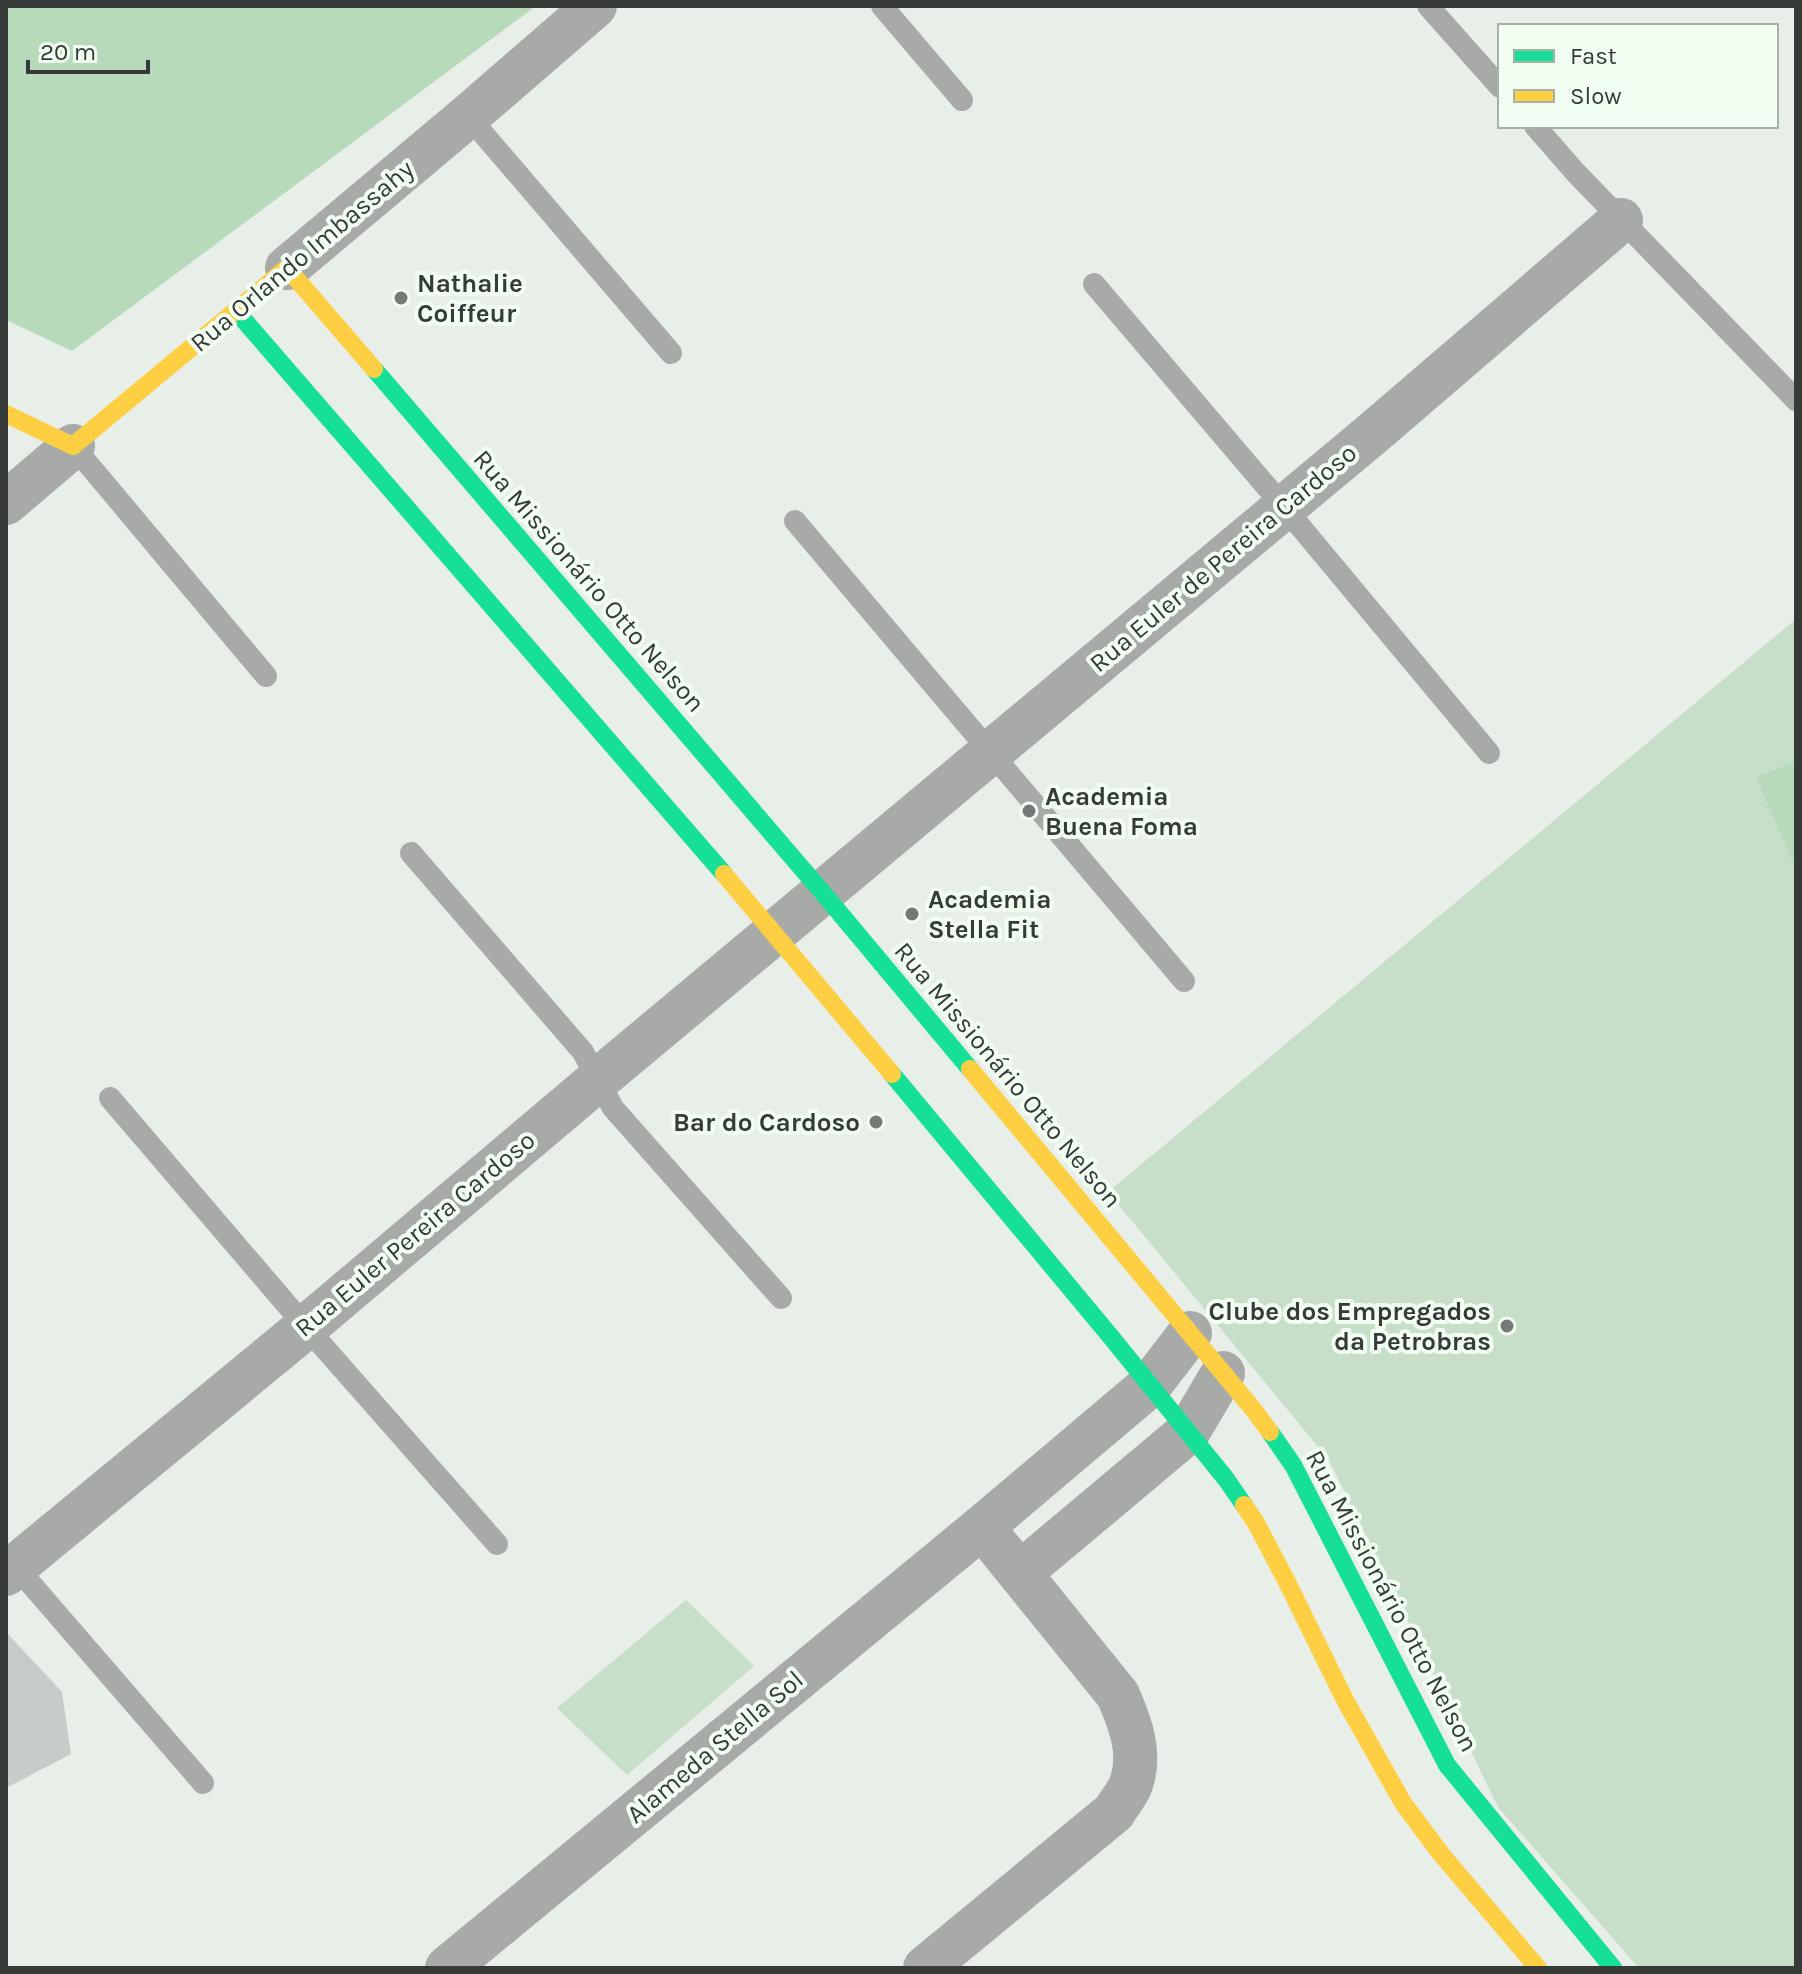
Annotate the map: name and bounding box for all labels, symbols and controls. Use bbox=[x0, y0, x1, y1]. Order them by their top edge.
scale bar bbox=[28, 24, 148, 74]
legend bbox=[1498, 24, 1778, 128]
text: 20 m bbox=[40, 38, 96, 66]
text: Fast bbox=[1570, 42, 1617, 70]
text: Slow bbox=[1570, 82, 1622, 110]
street label: Rua Orlando Imbassahy bbox=[184, 153, 420, 359]
place label: Nathalie Coiffeur bbox=[417, 268, 523, 329]
marker: Nathalie Coiffeur bbox=[392, 289, 410, 307]
street label: Rua Euler de Pereira Cardoso bbox=[1083, 437, 1363, 679]
street label: Rua Missionário Otto Nelson bbox=[467, 443, 711, 719]
place label: Academia Buena Foma bbox=[1045, 781, 1198, 842]
marker: Academia Buena Foma bbox=[1020, 802, 1038, 820]
place label: Academia Stella Fit bbox=[928, 884, 1051, 945]
marker: Academia Stella Fit bbox=[903, 905, 921, 923]
street label: Rua Missionário Otto Nelson bbox=[888, 936, 1128, 1214]
place label: Bar do Cardoso bbox=[673, 1107, 860, 1138]
marker: Bar do Cardoso bbox=[867, 1113, 885, 1131]
street label: Rua Euler Pereira Cardoso bbox=[289, 1124, 541, 1344]
place label: Clube dos Empregados da Petrobras bbox=[1209, 1296, 1491, 1357]
marker: Clube dos Empregados da Petrobras bbox=[1498, 1317, 1516, 1335]
street label: Rua Missionário Otto Nelson bbox=[1299, 1445, 1485, 1757]
street label: Alameda Stella Sol bbox=[620, 1664, 810, 1830]

